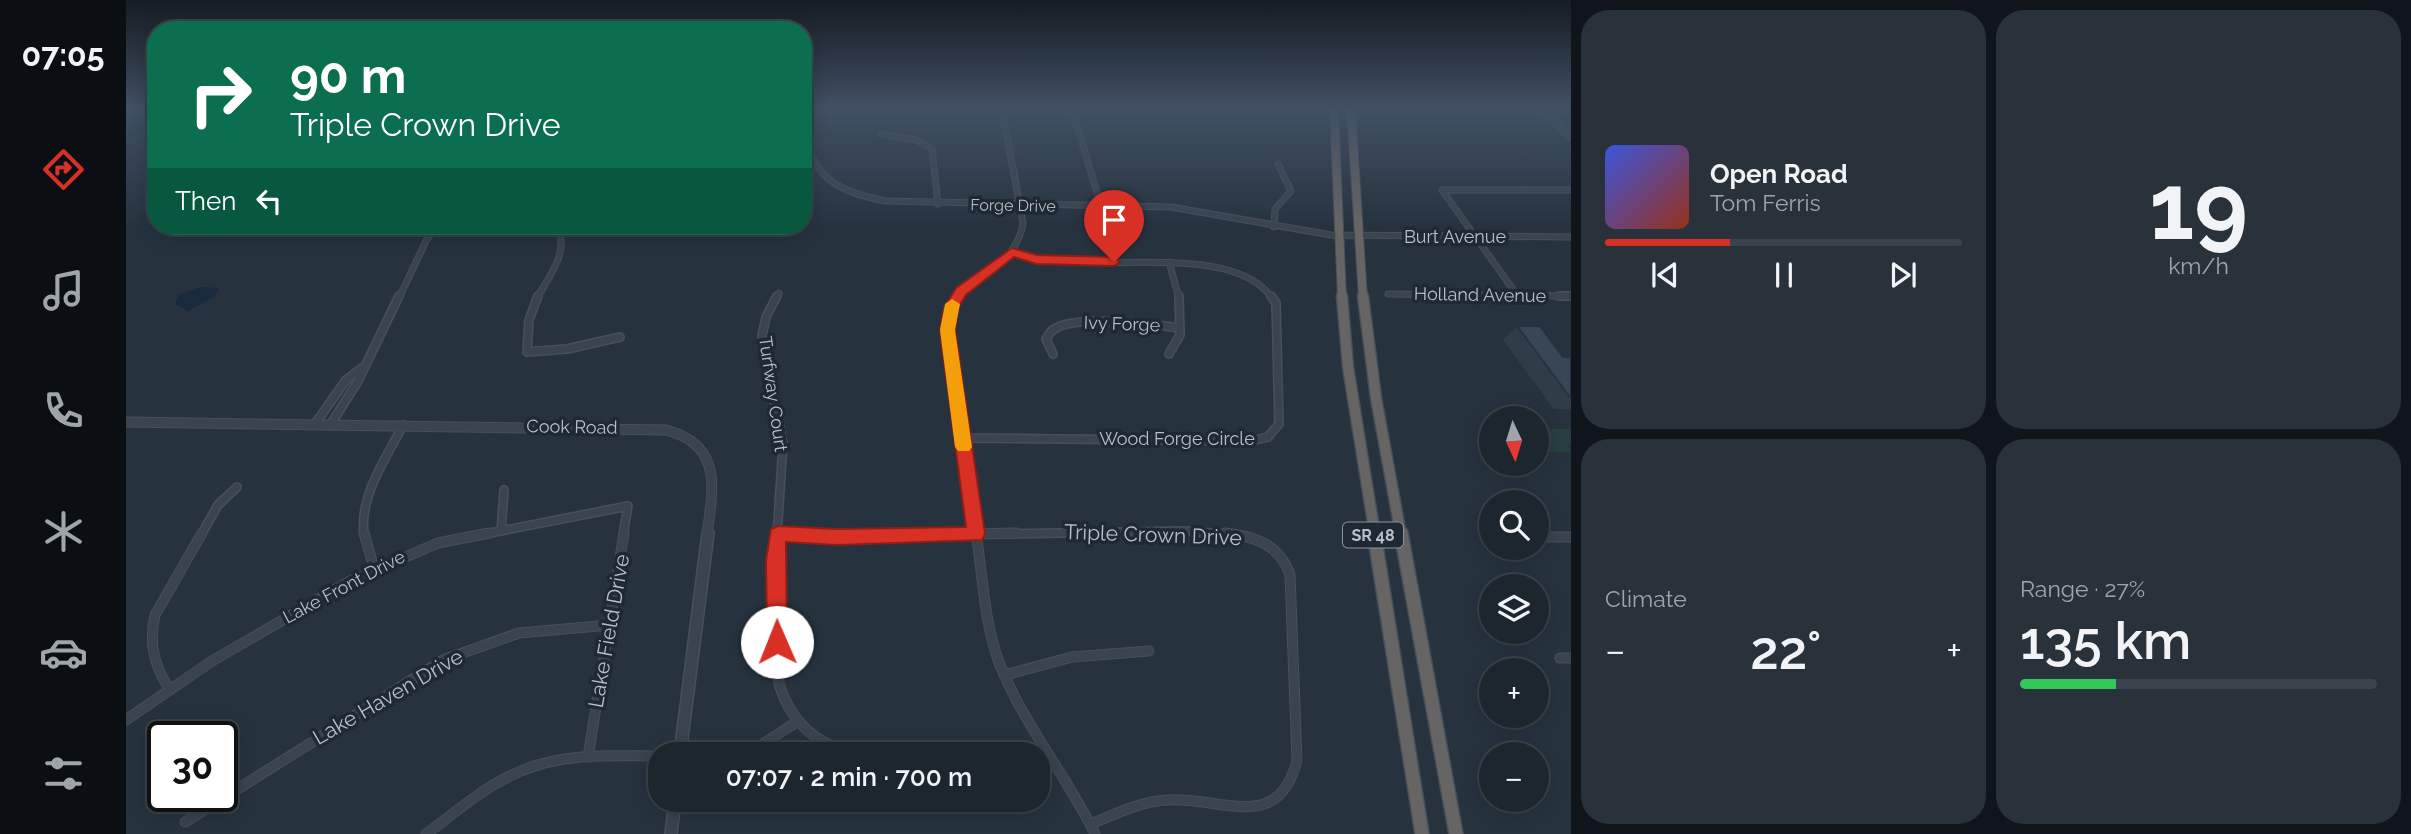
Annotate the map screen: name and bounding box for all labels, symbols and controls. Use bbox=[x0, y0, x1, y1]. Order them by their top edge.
text: 07:05 bbox=[22, 36, 104, 73]
text: 90 m bbox=[290, 47, 406, 104]
icon: right bbox=[175, 49, 266, 140]
text: Triple Crown Drive bbox=[290, 106, 561, 143]
icon: directions bbox=[39, 145, 88, 194]
text: 19 bbox=[2149, 153, 2248, 260]
text: Open Road bbox=[1710, 159, 1848, 189]
icon: left bbox=[250, 182, 288, 220]
text: Then bbox=[175, 186, 236, 216]
text: Tom Ferris bbox=[1710, 189, 1821, 216]
pin bbox=[1084, 190, 1144, 262]
street label: Forge Drive bbox=[970, 195, 1056, 216]
icon: arrive bbox=[1095, 201, 1133, 239]
street label: Burt Avenue bbox=[1404, 226, 1507, 247]
text: km/h bbox=[2168, 252, 2229, 279]
icon: previous bbox=[1646, 256, 1684, 294]
icon: pause bbox=[1765, 256, 1803, 294]
icon: next bbox=[1884, 256, 1922, 294]
icon: music bbox=[39, 266, 88, 315]
street label: Holland Avenue bbox=[1414, 283, 1547, 306]
street label: Ivy Forge bbox=[1083, 312, 1161, 335]
street label: Turfway Court bbox=[755, 335, 792, 453]
icon: phone bbox=[39, 386, 88, 435]
north arrow bbox=[1479, 406, 1549, 476]
map controls bbox=[1479, 406, 1549, 812]
street label: Cook Road bbox=[526, 415, 618, 438]
street label: Wood Forge Circle bbox=[1099, 428, 1255, 449]
button: search bbox=[1479, 490, 1549, 560]
icon: climate bbox=[39, 507, 88, 556]
street label: Triple Crown Drive bbox=[1064, 519, 1242, 550]
road number: SR 48 bbox=[1343, 522, 1403, 548]
street label: Lake Front Drive bbox=[279, 545, 409, 628]
street label: Lake Field Drive bbox=[583, 552, 634, 710]
button: layers bbox=[1479, 574, 1549, 644]
text: Range · 27% bbox=[2020, 575, 2145, 602]
text: Climate bbox=[1605, 585, 1687, 612]
position arrow bbox=[740, 605, 814, 679]
text: 135 km bbox=[2020, 610, 2191, 671]
text: 22° bbox=[1750, 620, 1821, 681]
icon: car bbox=[39, 628, 88, 677]
text: − bbox=[1605, 628, 1625, 673]
text: + bbox=[1946, 628, 1962, 673]
street label: Lake Haven Drive bbox=[308, 643, 467, 750]
button: + bbox=[1479, 658, 1549, 728]
speed limit sign: 30 bbox=[147, 721, 238, 812]
button: − bbox=[1479, 742, 1549, 812]
icon: filters bbox=[39, 749, 88, 798]
text: 07:07 · 2 min · 700 m bbox=[726, 762, 972, 792]

